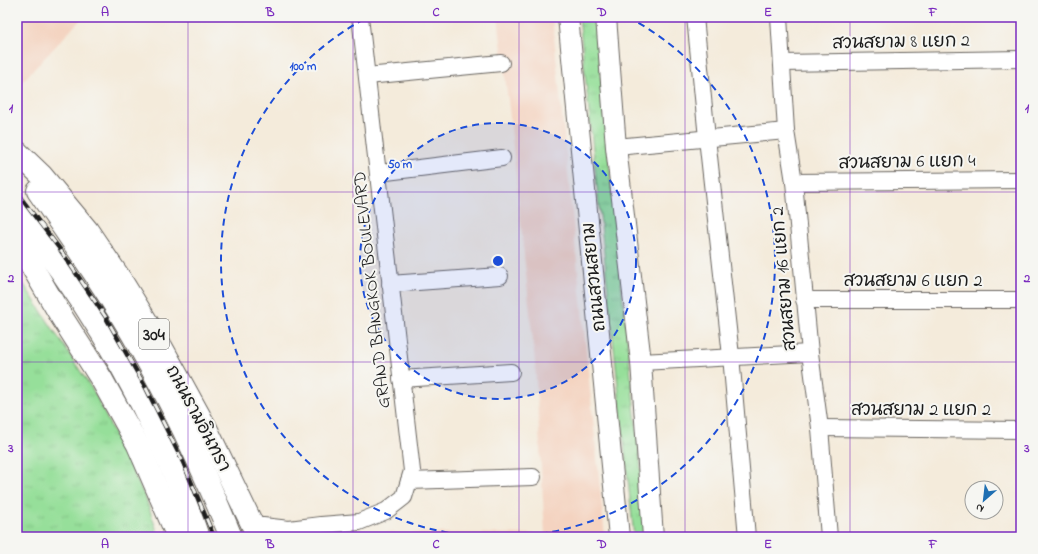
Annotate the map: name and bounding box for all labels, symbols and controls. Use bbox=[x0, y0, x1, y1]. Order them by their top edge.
text: A bbox=[101, 3, 109, 22]
text: B bbox=[265, 3, 275, 22]
text: C bbox=[432, 3, 440, 22]
text: D bbox=[596, 3, 607, 22]
text: E bbox=[764, 3, 772, 22]
text: F bbox=[928, 3, 938, 22]
street label: สวนสยาม 8 แยก 2 bbox=[832, 29, 970, 57]
text: 100 m bbox=[290, 58, 317, 76]
text: 1 bbox=[9, 99, 14, 118]
text: 1 bbox=[1025, 99, 1030, 118]
street label: สวนสยาม 6 แยก 4 bbox=[838, 149, 977, 177]
text: 50 m bbox=[388, 156, 413, 174]
street label: GRAND BANGKOK BOULEVARD bbox=[348, 170, 398, 410]
street label: สวนสยาม 16 แยก 2 bbox=[766, 206, 804, 352]
street label: ถนนสวนสยาม bbox=[576, 221, 614, 333]
centre of rings bbox=[491, 254, 505, 268]
text: 2 bbox=[7, 269, 15, 288]
street label: สวนสยาม 6 แยก 2 bbox=[844, 269, 982, 295]
text: 2 bbox=[1023, 269, 1031, 288]
road number: 304 bbox=[139, 319, 169, 349]
street label: ถนนรามอินทรา bbox=[158, 361, 236, 477]
street label: สวนสยาม 2 แยก 2 bbox=[851, 398, 991, 424]
text: 3 bbox=[7, 439, 14, 458]
text: 3 bbox=[1023, 439, 1030, 458]
north arrow bbox=[964, 480, 1004, 520]
text: N bbox=[973, 499, 987, 517]
text: A bbox=[101, 535, 109, 554]
text: B bbox=[265, 535, 275, 554]
text: C bbox=[432, 535, 440, 554]
text: D bbox=[596, 535, 607, 554]
text: E bbox=[764, 535, 772, 554]
text: F bbox=[928, 535, 938, 554]

